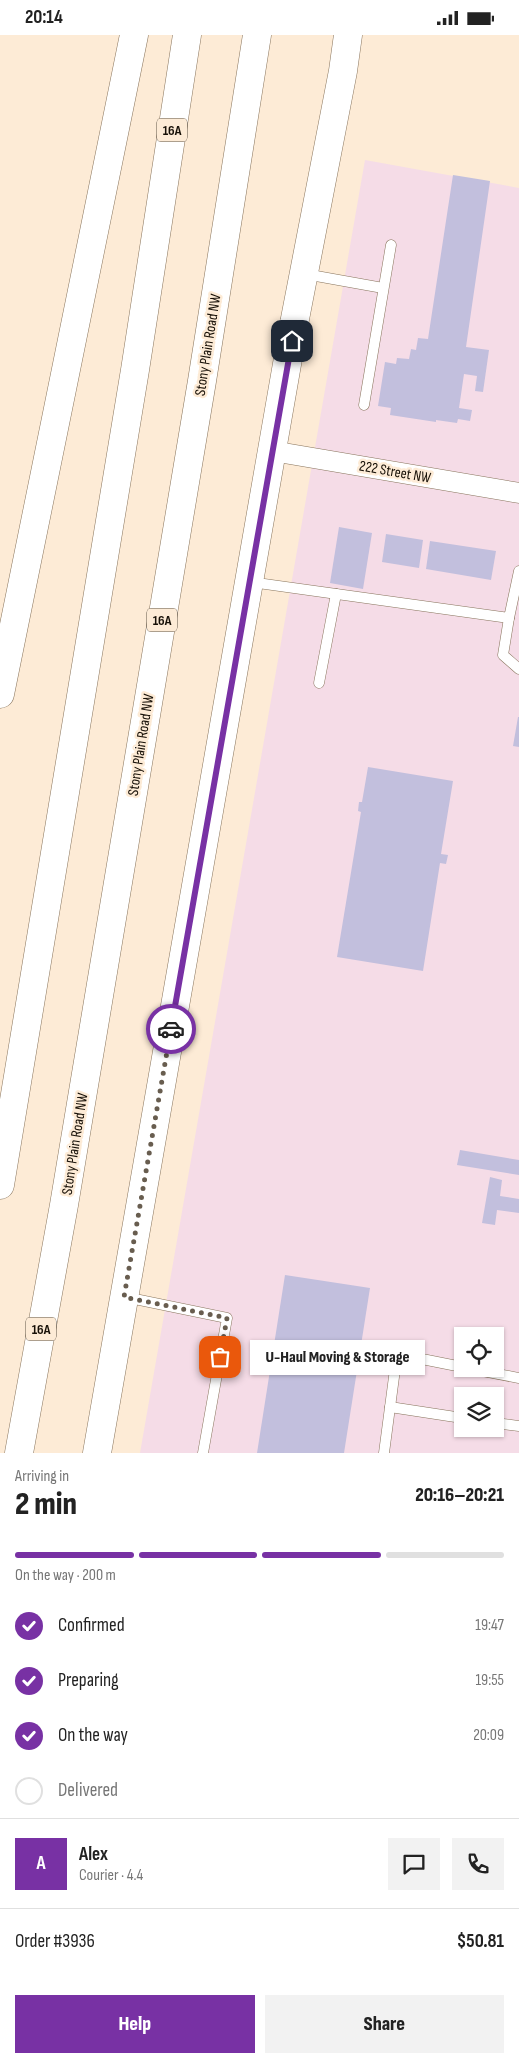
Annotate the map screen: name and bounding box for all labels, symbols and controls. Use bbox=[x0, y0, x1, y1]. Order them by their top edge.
text: 20:14 bbox=[25, 6, 63, 29]
road number: 16A bbox=[157, 119, 187, 141]
street label: Stony Plain Road NW bbox=[191, 292, 225, 397]
pin bbox=[271, 320, 313, 362]
icon: home bbox=[278, 327, 306, 355]
street label: 222 Street NW bbox=[358, 456, 433, 488]
road number: 16A bbox=[147, 609, 177, 631]
street label: Stony Plain Road NW bbox=[124, 692, 158, 797]
courier bbox=[146, 1004, 196, 1054]
icon: car bbox=[157, 1015, 185, 1043]
street label: Stony Plain Road NW bbox=[58, 1091, 92, 1196]
road number: 16A bbox=[26, 1317, 56, 1341]
map controls bbox=[454, 1327, 504, 1437]
button: locate bbox=[454, 1327, 504, 1377]
pin bbox=[199, 1336, 241, 1378]
callout: U-Haul Moving & Storage bbox=[250, 1339, 425, 1375]
icon: bag bbox=[206, 1343, 234, 1371]
text: U-Haul Moving & Storage bbox=[266, 1348, 409, 1367]
button: layers bbox=[454, 1387, 504, 1437]
text: Arriving in bbox=[15, 1467, 69, 1486]
text: 20:16–20:21 bbox=[415, 1484, 504, 1507]
text: 2 min bbox=[15, 1485, 77, 1524]
text: On the way · 200 m bbox=[15, 1566, 116, 1585]
icon: check bbox=[15, 1612, 43, 1640]
text: Confirmed bbox=[58, 1614, 125, 1637]
text: 19:47 bbox=[475, 1616, 504, 1635]
icon: check bbox=[15, 1667, 43, 1695]
text: Preparing bbox=[58, 1669, 119, 1692]
text: 19:55 bbox=[475, 1671, 504, 1690]
icon: check bbox=[15, 1722, 43, 1750]
text: On the way bbox=[58, 1724, 128, 1747]
text: 20:09 bbox=[473, 1726, 504, 1745]
text: Delivered bbox=[58, 1779, 118, 1802]
button: chat bbox=[388, 1838, 440, 1890]
button: phone bbox=[452, 1838, 504, 1890]
text: Alex bbox=[79, 1843, 108, 1866]
text: A bbox=[36, 1852, 46, 1875]
text: Courier · 4.4 bbox=[79, 1866, 143, 1885]
text: Order #3936 bbox=[15, 1930, 95, 1953]
text: $50.81 bbox=[457, 1930, 504, 1953]
button: Help bbox=[15, 1995, 255, 2053]
button: Share bbox=[265, 1995, 504, 2053]

